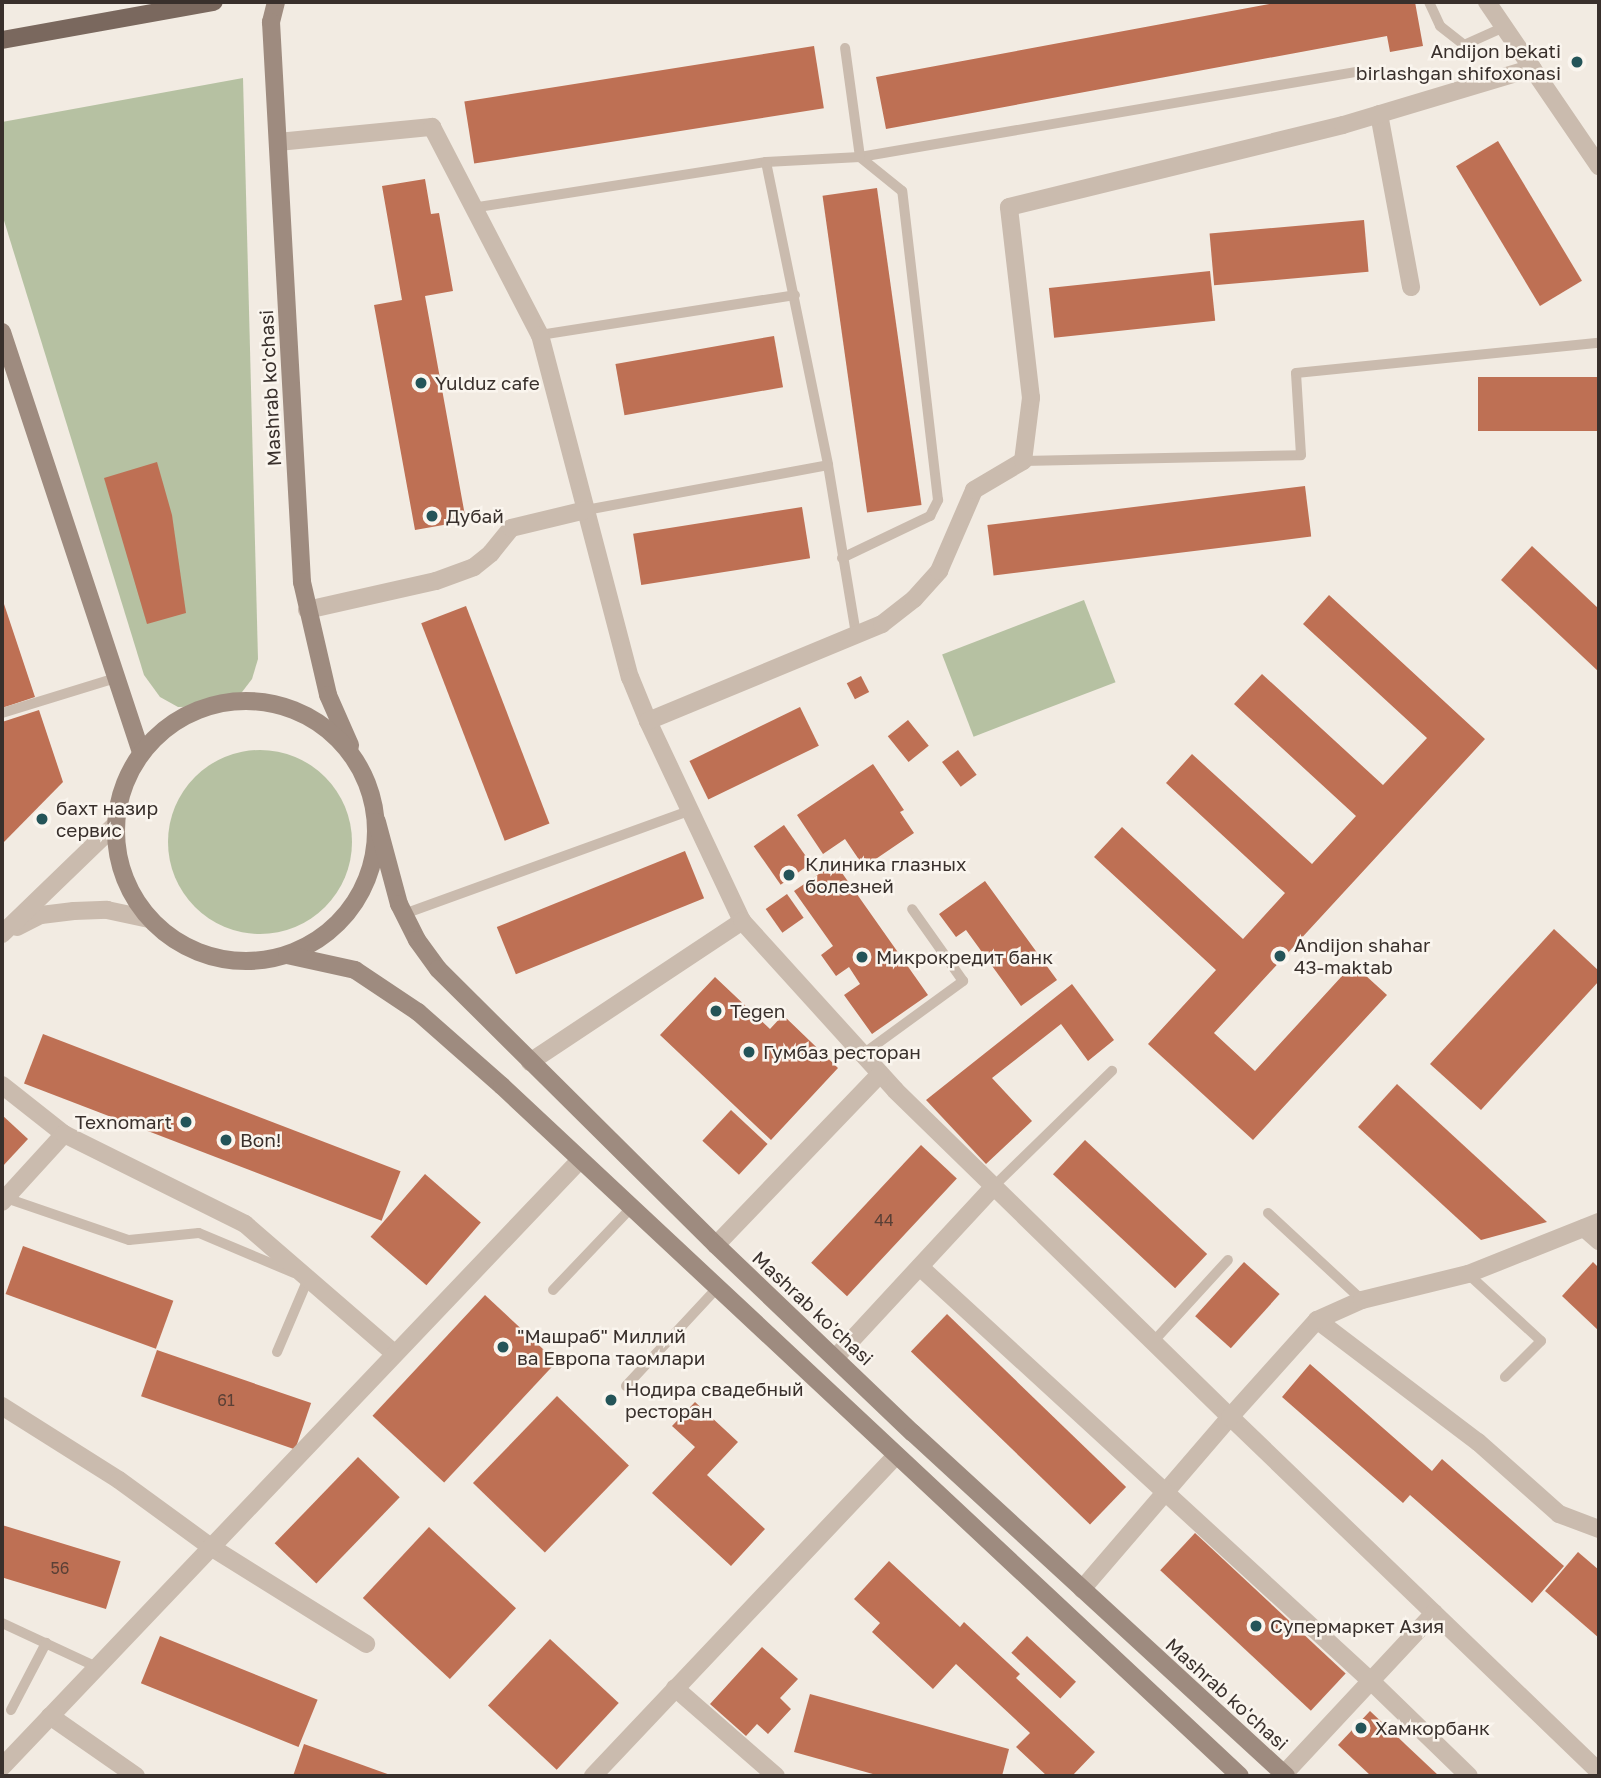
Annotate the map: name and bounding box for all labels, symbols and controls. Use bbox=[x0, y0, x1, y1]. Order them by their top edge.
place label: Аndijon bekati birlashgan shifoxonasi bbox=[1356, 40, 1561, 84]
marker: Аndijon bekati birlashgan shifoxonasi bbox=[1567, 52, 1587, 72]
street label: Mashrab ko'chasi bbox=[255, 309, 285, 467]
place label: Yulduz cafe bbox=[435, 372, 540, 394]
marker: Yulduz cafe bbox=[413, 375, 429, 391]
place label: Дубай bbox=[446, 505, 504, 527]
marker: Дубай bbox=[424, 508, 440, 524]
place label: бахт назир сервис bbox=[56, 797, 158, 841]
marker: бахт назир сервис bbox=[34, 811, 50, 827]
place label: Клиника глазных болезней bbox=[805, 853, 966, 897]
marker: Клиника глазных болезней bbox=[779, 865, 799, 885]
place label: Andijon shahar 43-maktab bbox=[1294, 934, 1430, 978]
place label: Микрокредит банк bbox=[876, 946, 1053, 968]
marker: Andijon shahar 43-maktab bbox=[1272, 948, 1288, 964]
marker: Микрокредит банк bbox=[854, 949, 870, 965]
place label: Tegen bbox=[730, 1000, 785, 1022]
marker: Tegen bbox=[708, 1003, 724, 1019]
place label: Гумбаз ресторан bbox=[763, 1041, 921, 1063]
marker: Гумбаз ресторан bbox=[741, 1044, 757, 1060]
place label: Texnomart bbox=[75, 1111, 172, 1133]
marker: Texnomart bbox=[178, 1114, 194, 1130]
place label: Bon! bbox=[240, 1129, 282, 1151]
marker: Bon! bbox=[218, 1132, 234, 1148]
house number: 44 bbox=[874, 1210, 894, 1230]
street label: Mashrab ko'chasi bbox=[748, 1246, 878, 1370]
place label: "Машраб" Миллий ва Европа таомлари bbox=[517, 1325, 705, 1369]
marker: "Машраб" Миллий ва Европа таомлари bbox=[495, 1339, 511, 1355]
place label: Нодира свадебный ресторан bbox=[625, 1378, 804, 1422]
house number: 61 bbox=[217, 1390, 235, 1410]
marker: Нодира свадебный ресторан bbox=[603, 1392, 619, 1408]
house number: 56 bbox=[51, 1558, 69, 1578]
place label: Супермаркет Азия bbox=[1270, 1615, 1444, 1637]
marker: Супермаркет Азия bbox=[1248, 1618, 1264, 1634]
street label: Mashrab ko'chasi bbox=[1161, 1633, 1293, 1755]
place label: Хамкорбанк bbox=[1375, 1717, 1490, 1739]
marker: Хамкорбанк bbox=[1353, 1720, 1369, 1736]

